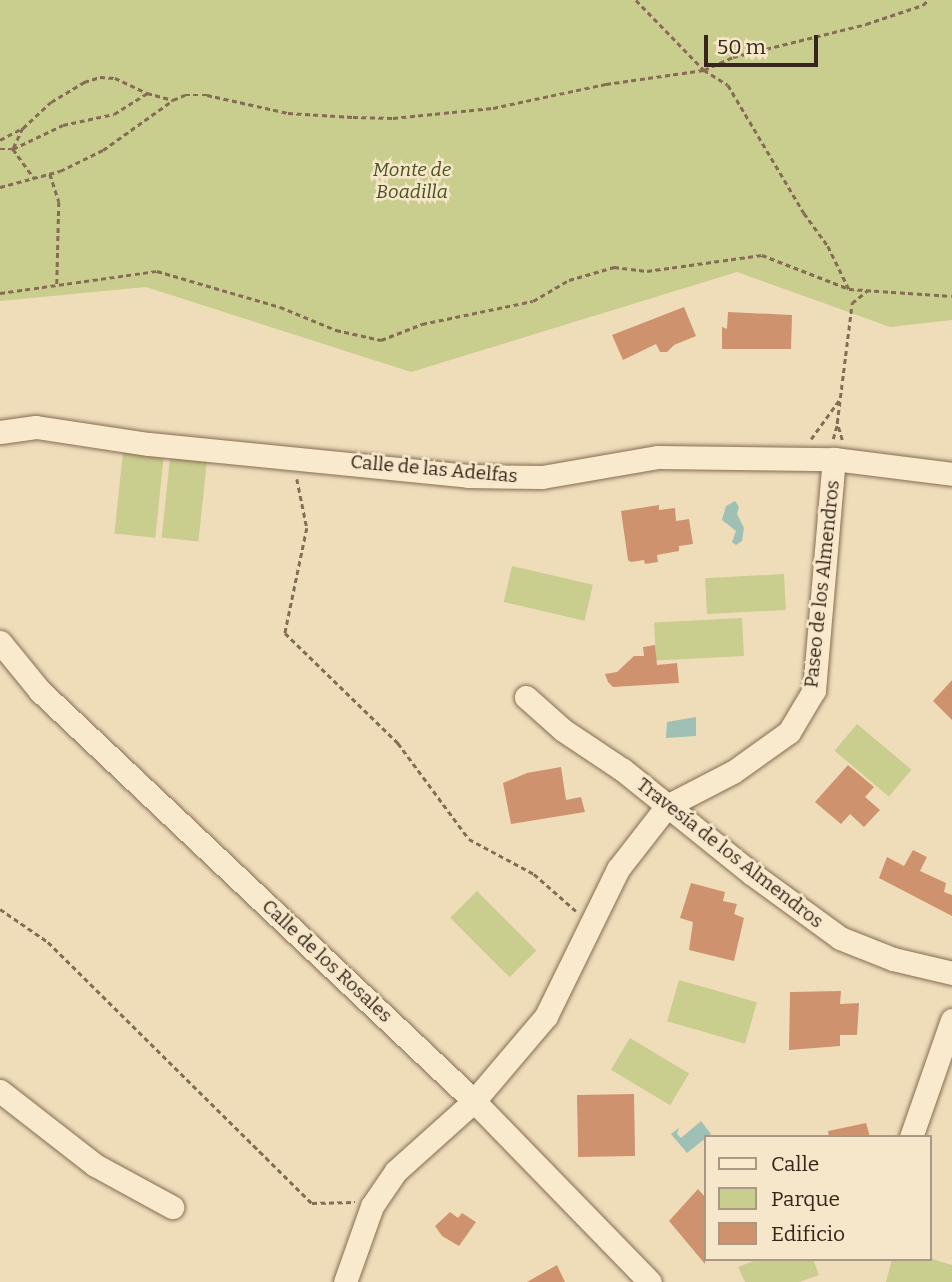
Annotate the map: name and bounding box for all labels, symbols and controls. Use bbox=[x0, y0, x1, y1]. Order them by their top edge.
scale bar bbox=[707, 21, 821, 65]
text: 50 m bbox=[717, 34, 766, 60]
park label: Monte de Boadilla bbox=[373, 159, 451, 203]
street label: Calle de las Adelfas bbox=[350, 450, 518, 488]
street label: Paseo de los Almendros bbox=[800, 479, 844, 689]
street label: Travesía de los Almendros bbox=[632, 773, 828, 933]
street label: Calle de los Rosales bbox=[257, 895, 397, 1027]
legend bbox=[704, 1135, 931, 1261]
text: Calle bbox=[771, 1151, 819, 1177]
text: Parque bbox=[771, 1186, 840, 1212]
text: Edificio bbox=[771, 1221, 845, 1247]

